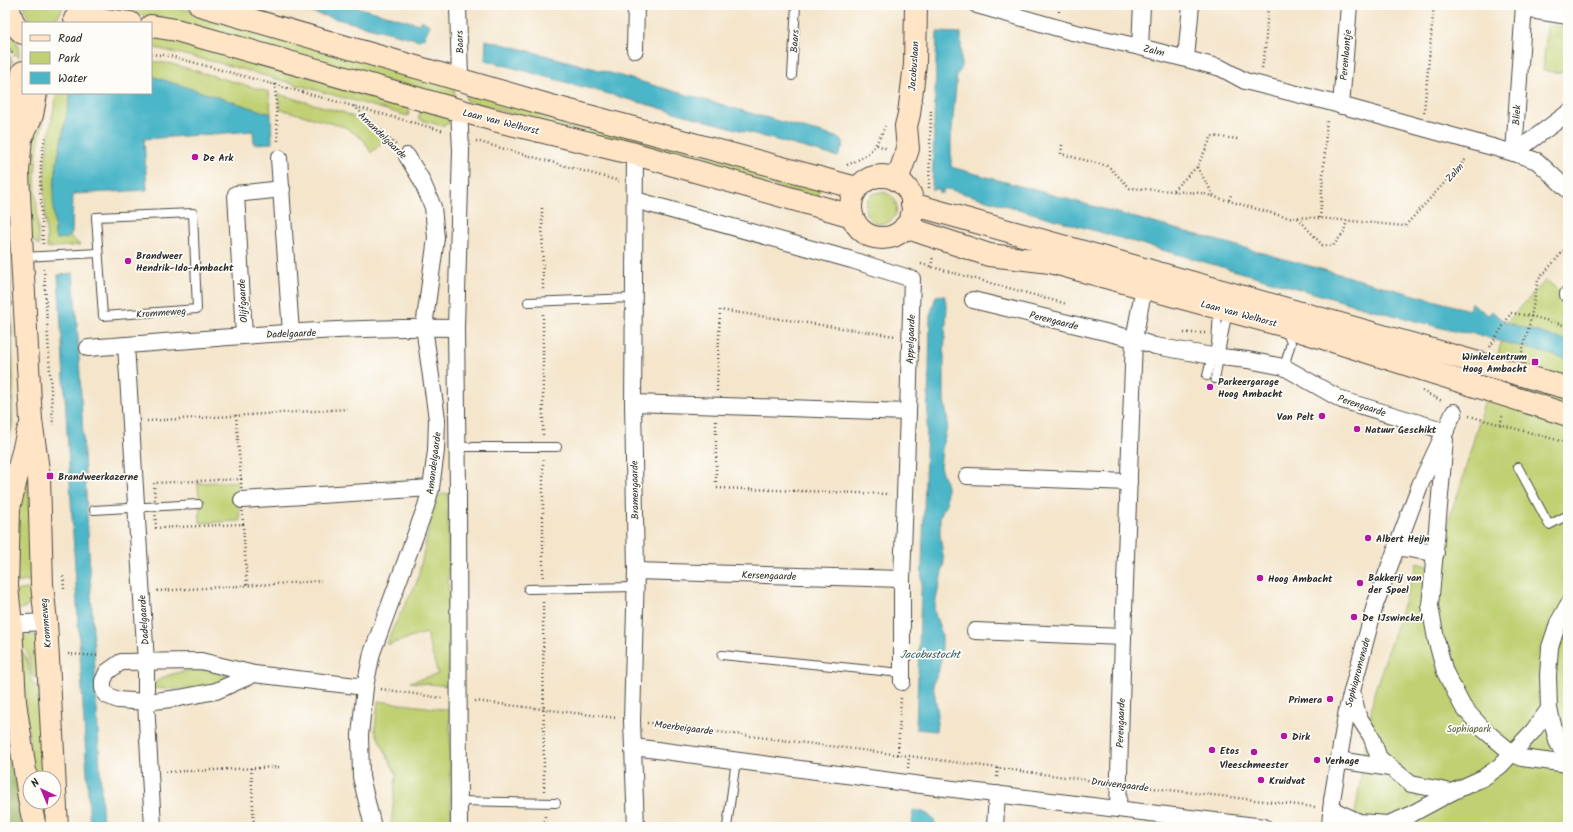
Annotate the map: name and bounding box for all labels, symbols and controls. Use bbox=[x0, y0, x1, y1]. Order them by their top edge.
legend bbox=[22, 22, 152, 94]
street label: Baars bbox=[786, 28, 804, 53]
street label: Perenlaantje bbox=[1336, 28, 1356, 81]
text: Road bbox=[58, 29, 83, 48]
street label: Baars bbox=[452, 29, 468, 54]
street label: Jacobuslaan bbox=[904, 41, 924, 91]
street label: Zalm bbox=[1141, 41, 1166, 61]
text: Park bbox=[58, 49, 80, 68]
text: Water bbox=[58, 69, 88, 88]
street label: Bliek bbox=[1508, 104, 1526, 126]
street label: Laan van Welhorst bbox=[461, 105, 541, 139]
street label: Amandelgaarde bbox=[354, 108, 411, 164]
place label: De Ark bbox=[203, 150, 234, 166]
marker: De Ark bbox=[190, 152, 200, 162]
street label: Zalm bbox=[1442, 159, 1468, 186]
place label: Brandweer Hendrik-Ido-Ambacht bbox=[136, 248, 234, 276]
marker: Brandweer Hendrik-Ido-Ambacht bbox=[123, 256, 133, 266]
street label: Olijfgaarde bbox=[234, 278, 252, 323]
street label: Laan van Welhorst bbox=[1199, 296, 1279, 332]
street label: Krommeweg bbox=[135, 303, 187, 323]
street label: Perengaarde bbox=[1028, 307, 1080, 335]
street label: Appelgaarde bbox=[902, 314, 920, 364]
street label: Dadelgaarde bbox=[266, 325, 317, 343]
place label: Winkelcentrum Hoog Ambacht bbox=[1462, 349, 1527, 377]
marker: Winkelcentrum Hoog Ambacht bbox=[1530, 357, 1540, 367]
place label: Parkeergarage Hoog Ambacht bbox=[1218, 374, 1283, 402]
marker: Parkeergarage Hoog Ambacht bbox=[1205, 382, 1215, 392]
street label: Perengaarde bbox=[1335, 391, 1388, 421]
place label: Van Pelt bbox=[1277, 409, 1314, 425]
marker: Van Pelt bbox=[1317, 411, 1327, 421]
place label: Natuur Geschikt bbox=[1365, 422, 1437, 438]
marker: Natuur Geschikt bbox=[1352, 424, 1362, 434]
street label: Amandelgaarde bbox=[422, 430, 446, 495]
street label: Bramengaarde bbox=[626, 460, 644, 520]
place label: Brandweerkazerne bbox=[58, 469, 138, 485]
marker: Brandweerkazerne bbox=[45, 471, 55, 481]
place label: Albert Heijn bbox=[1376, 531, 1430, 547]
marker: Albert Heijn bbox=[1363, 533, 1373, 543]
street label: Kersengaarde bbox=[741, 567, 797, 585]
place label: Bakkerij van der Spoel bbox=[1368, 570, 1422, 598]
place label: Hoog Ambacht bbox=[1268, 571, 1333, 587]
marker: Hoog Ambacht bbox=[1255, 573, 1265, 583]
marker: Bakkerij van der Spoel bbox=[1355, 578, 1365, 588]
street label: Dadelgaarde bbox=[134, 594, 154, 645]
street label: Krommeweg bbox=[36, 597, 56, 649]
place label: De IJswinckel bbox=[1362, 610, 1423, 626]
marker: De IJswinckel bbox=[1349, 612, 1359, 622]
street label: Sophiapromenade bbox=[1341, 635, 1375, 709]
water label: Jacobustocht bbox=[900, 646, 962, 664]
place label: Primera bbox=[1289, 692, 1322, 708]
marker: Primera bbox=[1325, 694, 1335, 704]
street label: Perengaarde bbox=[1112, 697, 1130, 748]
street label: Moerbeigaarde bbox=[653, 716, 715, 740]
park label: Sophiapark bbox=[1447, 721, 1492, 737]
place label: Dirk bbox=[1292, 729, 1311, 745]
marker: Dirk bbox=[1279, 731, 1289, 741]
place label: Etos bbox=[1220, 743, 1240, 759]
marker: Etos bbox=[1207, 745, 1217, 755]
marker: Vleeschmeester bbox=[1249, 747, 1259, 757]
place label: Verhage bbox=[1325, 753, 1359, 769]
marker: Verhage bbox=[1312, 755, 1322, 765]
place label: Vleeschmeester bbox=[1220, 757, 1289, 773]
north arrow bbox=[22, 770, 62, 810]
place label: Kruidvat bbox=[1269, 773, 1306, 789]
street label: Druivengaarde bbox=[1090, 774, 1150, 797]
text: N bbox=[27, 775, 45, 792]
marker: Kruidvat bbox=[1256, 775, 1266, 785]

